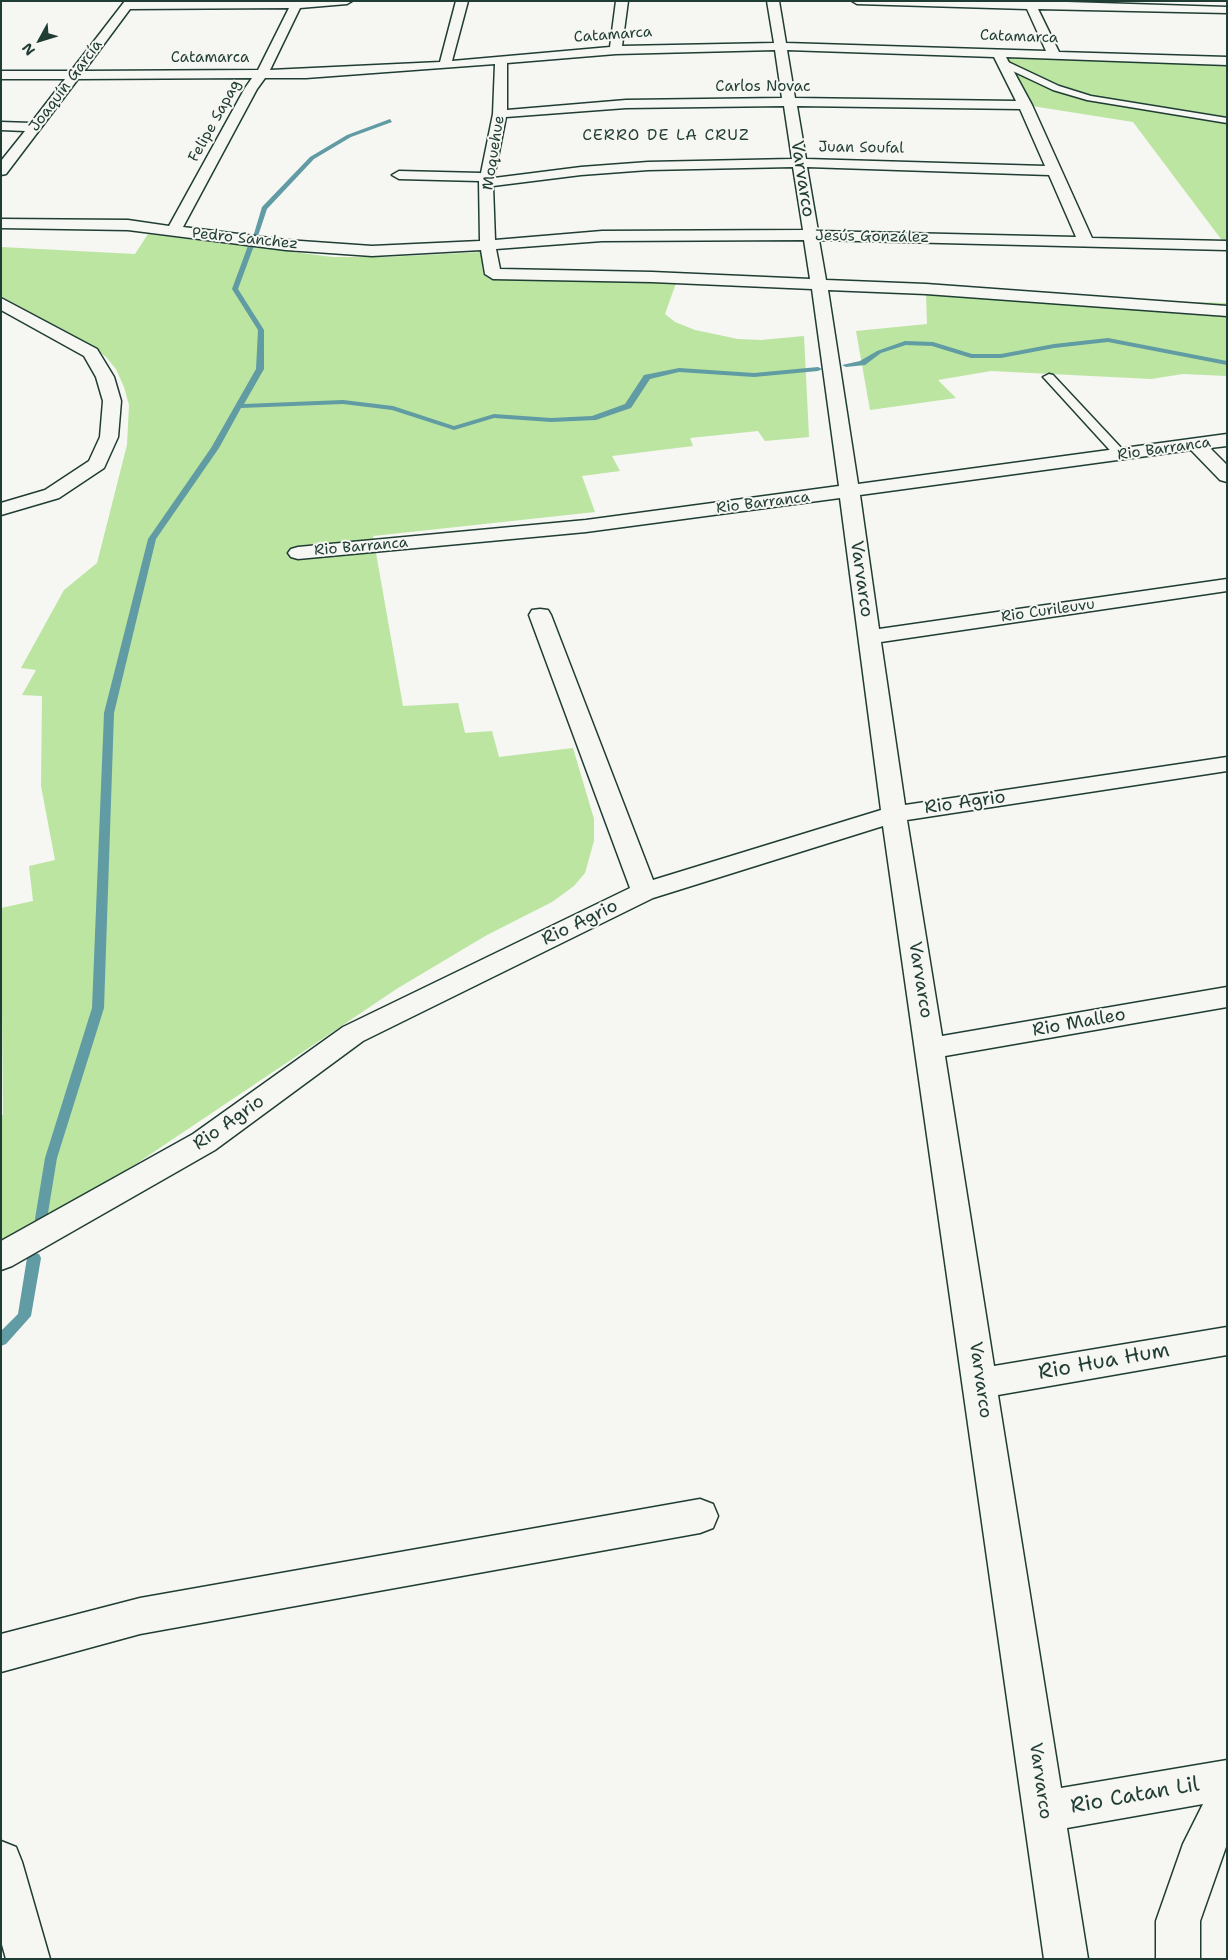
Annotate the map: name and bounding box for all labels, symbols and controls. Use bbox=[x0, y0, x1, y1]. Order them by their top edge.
north arrow bbox=[15, 15, 65, 65]
street label: Catamarca bbox=[573, 23, 653, 47]
street label: Catamarca bbox=[979, 27, 1059, 47]
street label: Joaquín García bbox=[26, 37, 106, 135]
text: N bbox=[18, 39, 39, 59]
street label: Catamarca bbox=[171, 49, 249, 67]
street label: Felipe Sapag bbox=[185, 77, 245, 165]
street label: Carlos Novac bbox=[715, 78, 811, 96]
street label: Moquehue bbox=[479, 114, 509, 192]
district label: CERRO DE LA CRUZ bbox=[580, 126, 752, 146]
street label: Juan Soufal bbox=[818, 138, 904, 158]
street label: Varvarco bbox=[785, 139, 819, 219]
street label: Pedro Sanchez bbox=[191, 224, 299, 254]
street label: Jesús González bbox=[815, 227, 929, 247]
street label: Rio Barranca bbox=[1116, 434, 1212, 464]
street label: Rio Barranca bbox=[715, 488, 811, 518]
street label: Rio Barranca bbox=[313, 534, 409, 560]
street label: Varvarco bbox=[845, 539, 877, 619]
street label: Rio Curileuvu bbox=[1000, 595, 1096, 627]
street label: Rio Agrio bbox=[923, 787, 1007, 819]
street label: Rio Agrio bbox=[539, 895, 621, 951]
street label: Varvarco bbox=[903, 940, 937, 1020]
street label: Rio Malleo bbox=[1031, 1004, 1127, 1042]
street label: Rio Agrio bbox=[189, 1091, 269, 1155]
street label: Rio Hua Hum bbox=[1036, 1338, 1172, 1386]
street label: Varvarco bbox=[964, 1340, 996, 1420]
street label: Varvarco bbox=[1024, 1741, 1056, 1821]
street label: Rio Catan Lil bbox=[1069, 1772, 1201, 1820]

